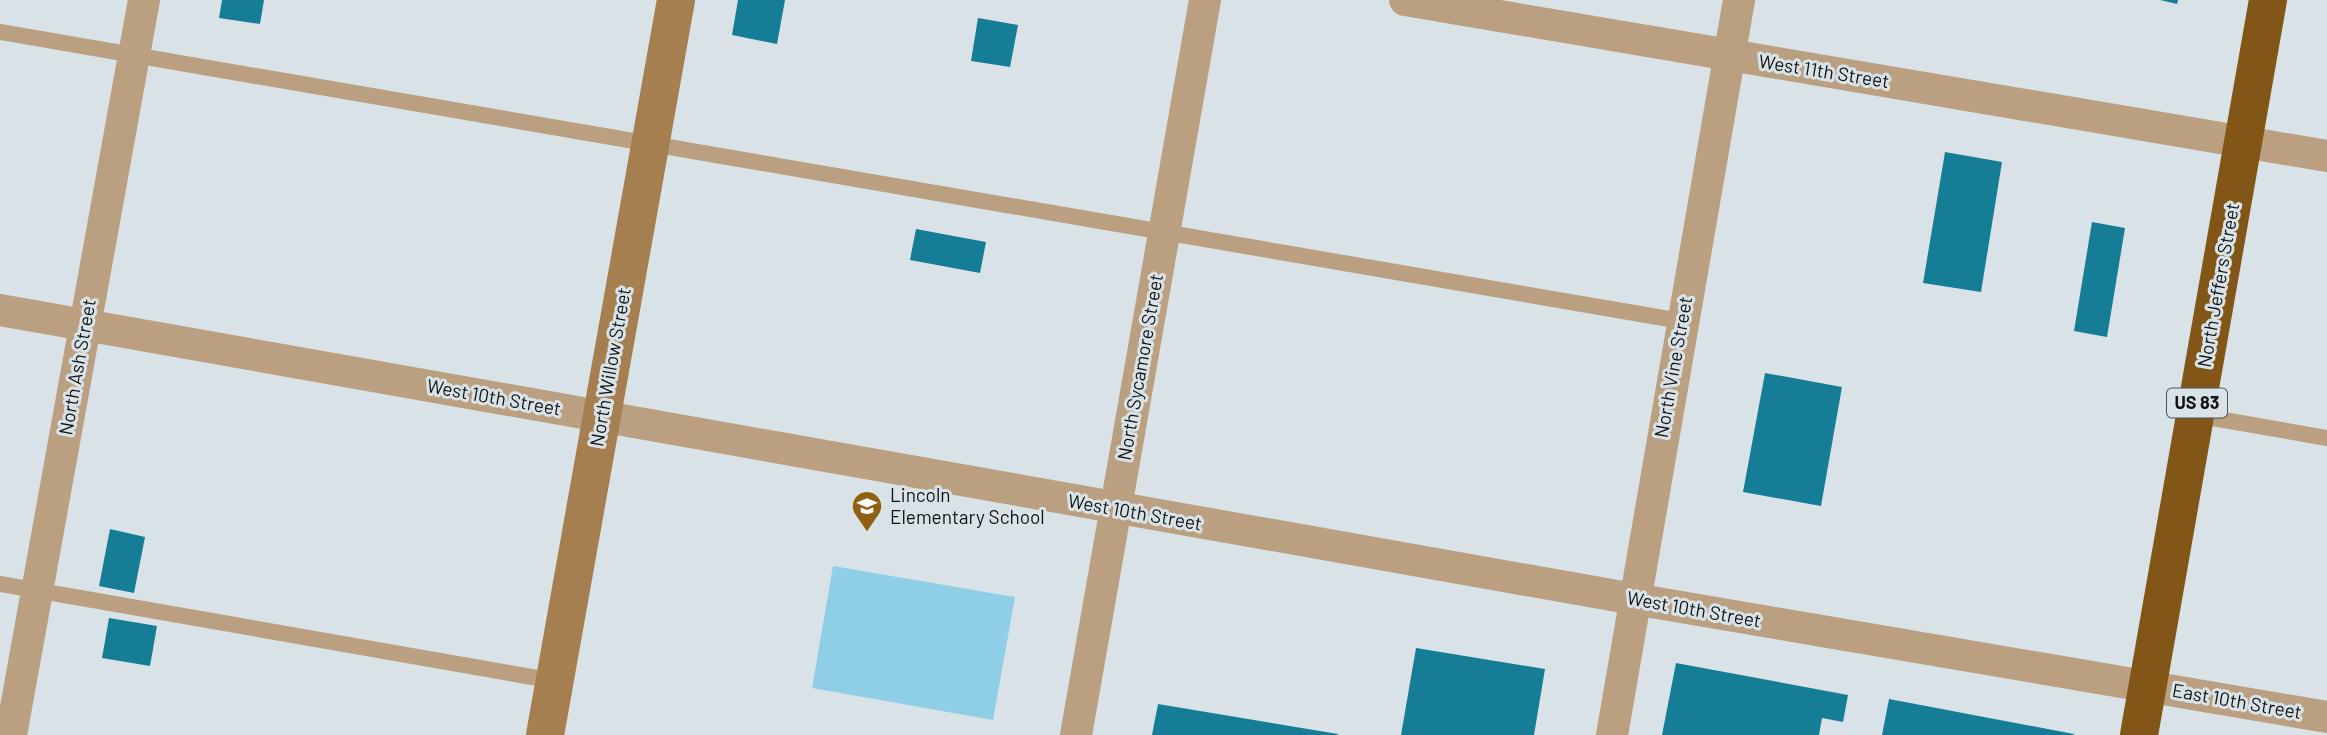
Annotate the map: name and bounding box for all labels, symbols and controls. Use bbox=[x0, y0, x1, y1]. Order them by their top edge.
street label: West 11th Street bbox=[1757, 49, 1891, 92]
street label: North Jeffers Street bbox=[2192, 201, 2243, 369]
street label: North Sycamore Street bbox=[1112, 272, 1167, 462]
street label: North Willow Street bbox=[584, 286, 635, 448]
street label: North Vine Street bbox=[1649, 294, 1696, 439]
street label: North Ash Street bbox=[53, 297, 100, 437]
street label: West 10th Street bbox=[425, 373, 563, 420]
road number: US 83 bbox=[2167, 388, 2227, 418]
place label: Lincoln Elementary School bbox=[890, 483, 1045, 528]
street label: West 10th Street bbox=[1066, 488, 1204, 535]
school or university icon: Lincoln Elementary School bbox=[850, 489, 884, 533]
street label: West 10th Street bbox=[1625, 585, 1763, 632]
street label: East 10th Street bbox=[2170, 678, 2304, 723]

